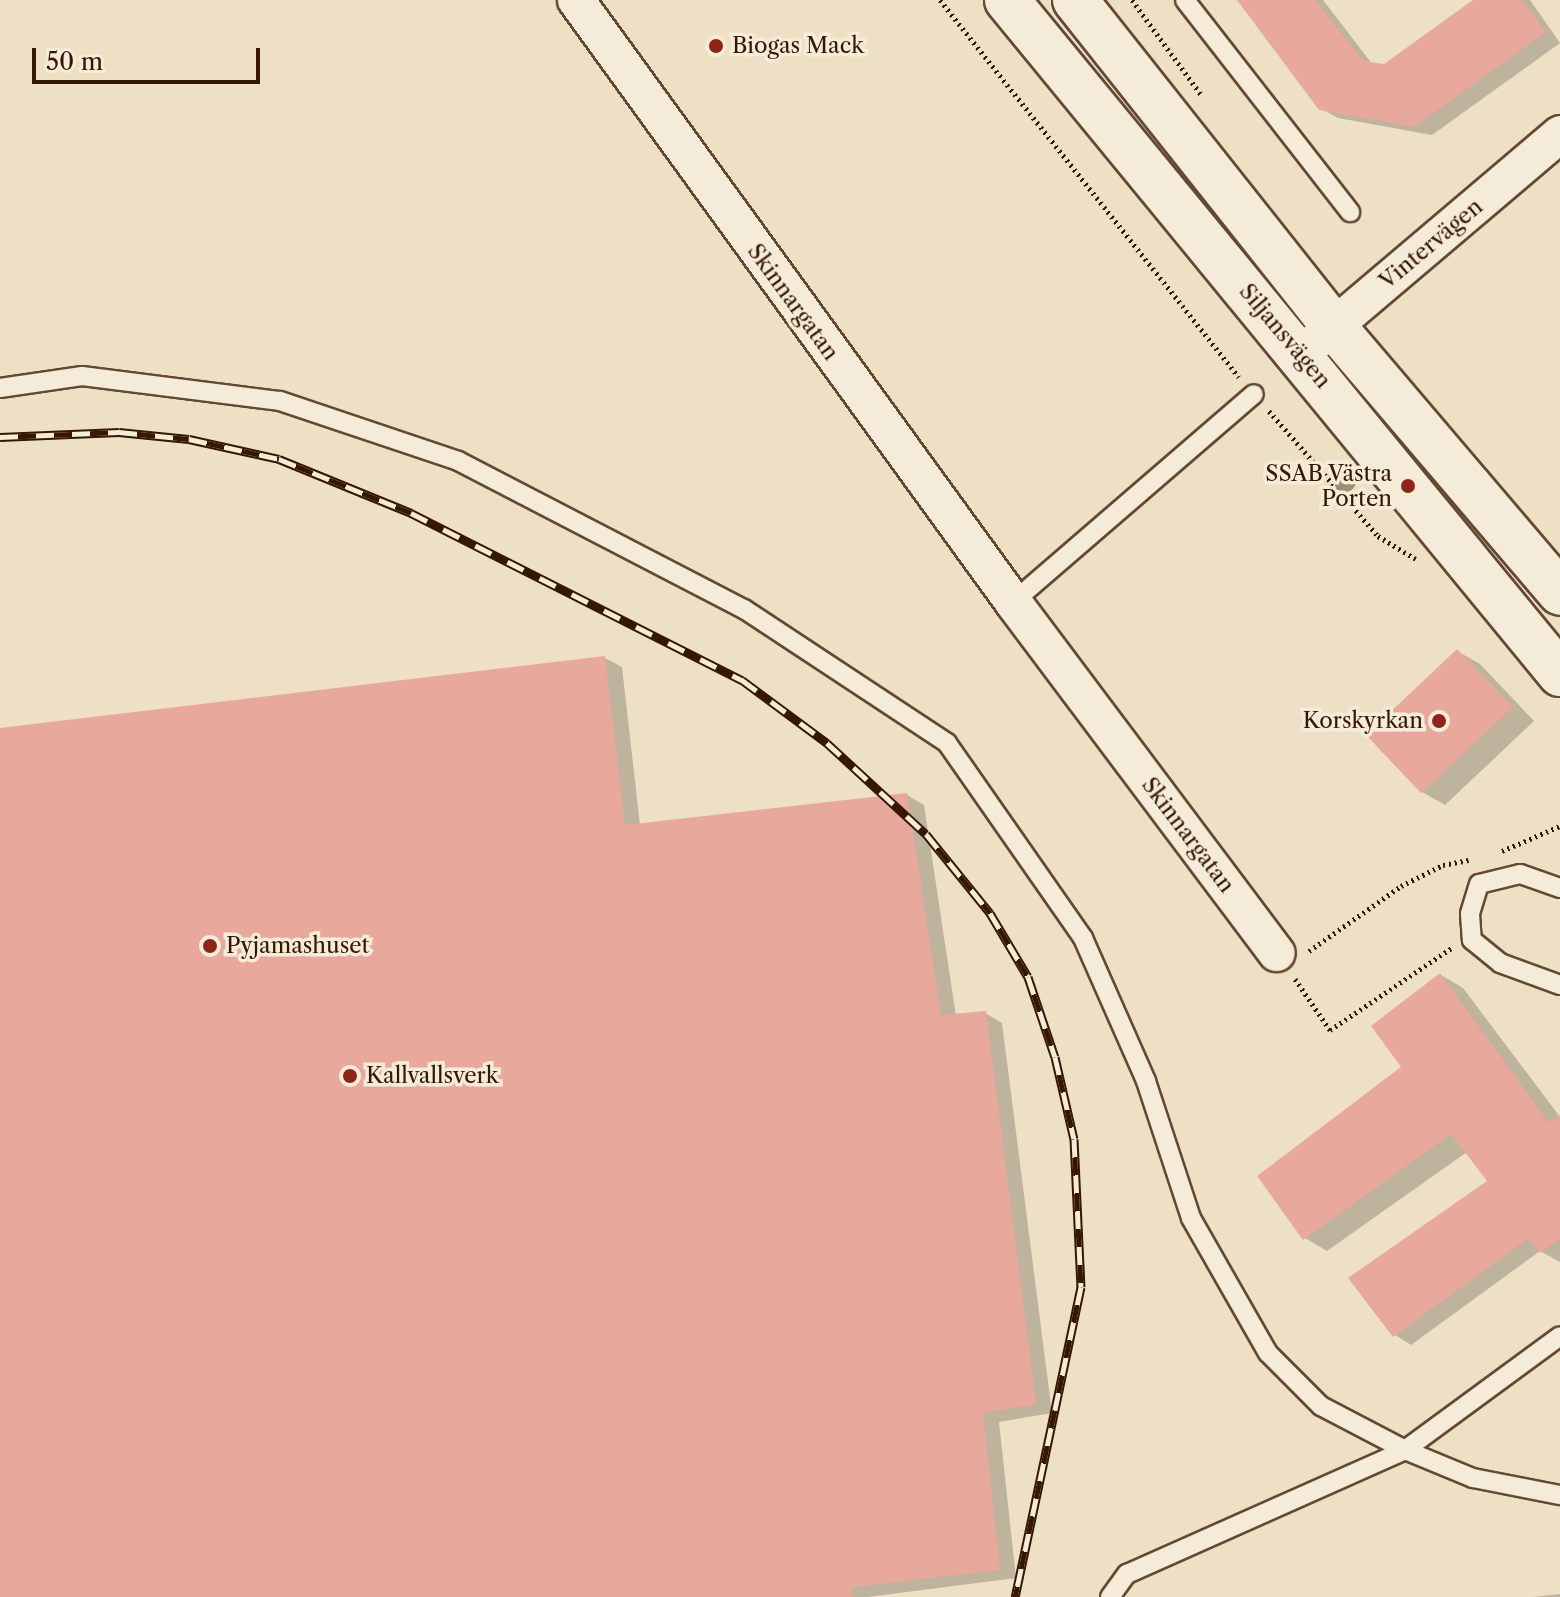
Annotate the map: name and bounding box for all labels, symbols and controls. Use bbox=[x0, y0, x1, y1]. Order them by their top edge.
scale bar bbox=[36, 32, 264, 82]
place label: Biogas Mack bbox=[732, 33, 864, 59]
marker: Biogas Mack bbox=[707, 37, 725, 55]
text: 50 m bbox=[46, 47, 103, 76]
street label: Vintervägen bbox=[1374, 193, 1488, 295]
street label: Skinnargatan bbox=[742, 239, 844, 365]
street label: Siljansvägen bbox=[1234, 279, 1336, 393]
place label: SSAB Västra Porten bbox=[1264, 460, 1392, 512]
marker: SSAB Västra Porten bbox=[1399, 477, 1417, 495]
place label: Korskyrkan bbox=[1303, 708, 1423, 734]
marker: Korskyrkan bbox=[1430, 712, 1448, 730]
street label: Skinnargatan bbox=[1136, 772, 1240, 898]
place label: Pyjamashuset bbox=[226, 933, 369, 959]
marker: Pyjamashuset bbox=[201, 937, 219, 955]
place label: Kallvallsverk bbox=[366, 1063, 499, 1089]
marker: Kallvallsverk bbox=[341, 1067, 359, 1085]

